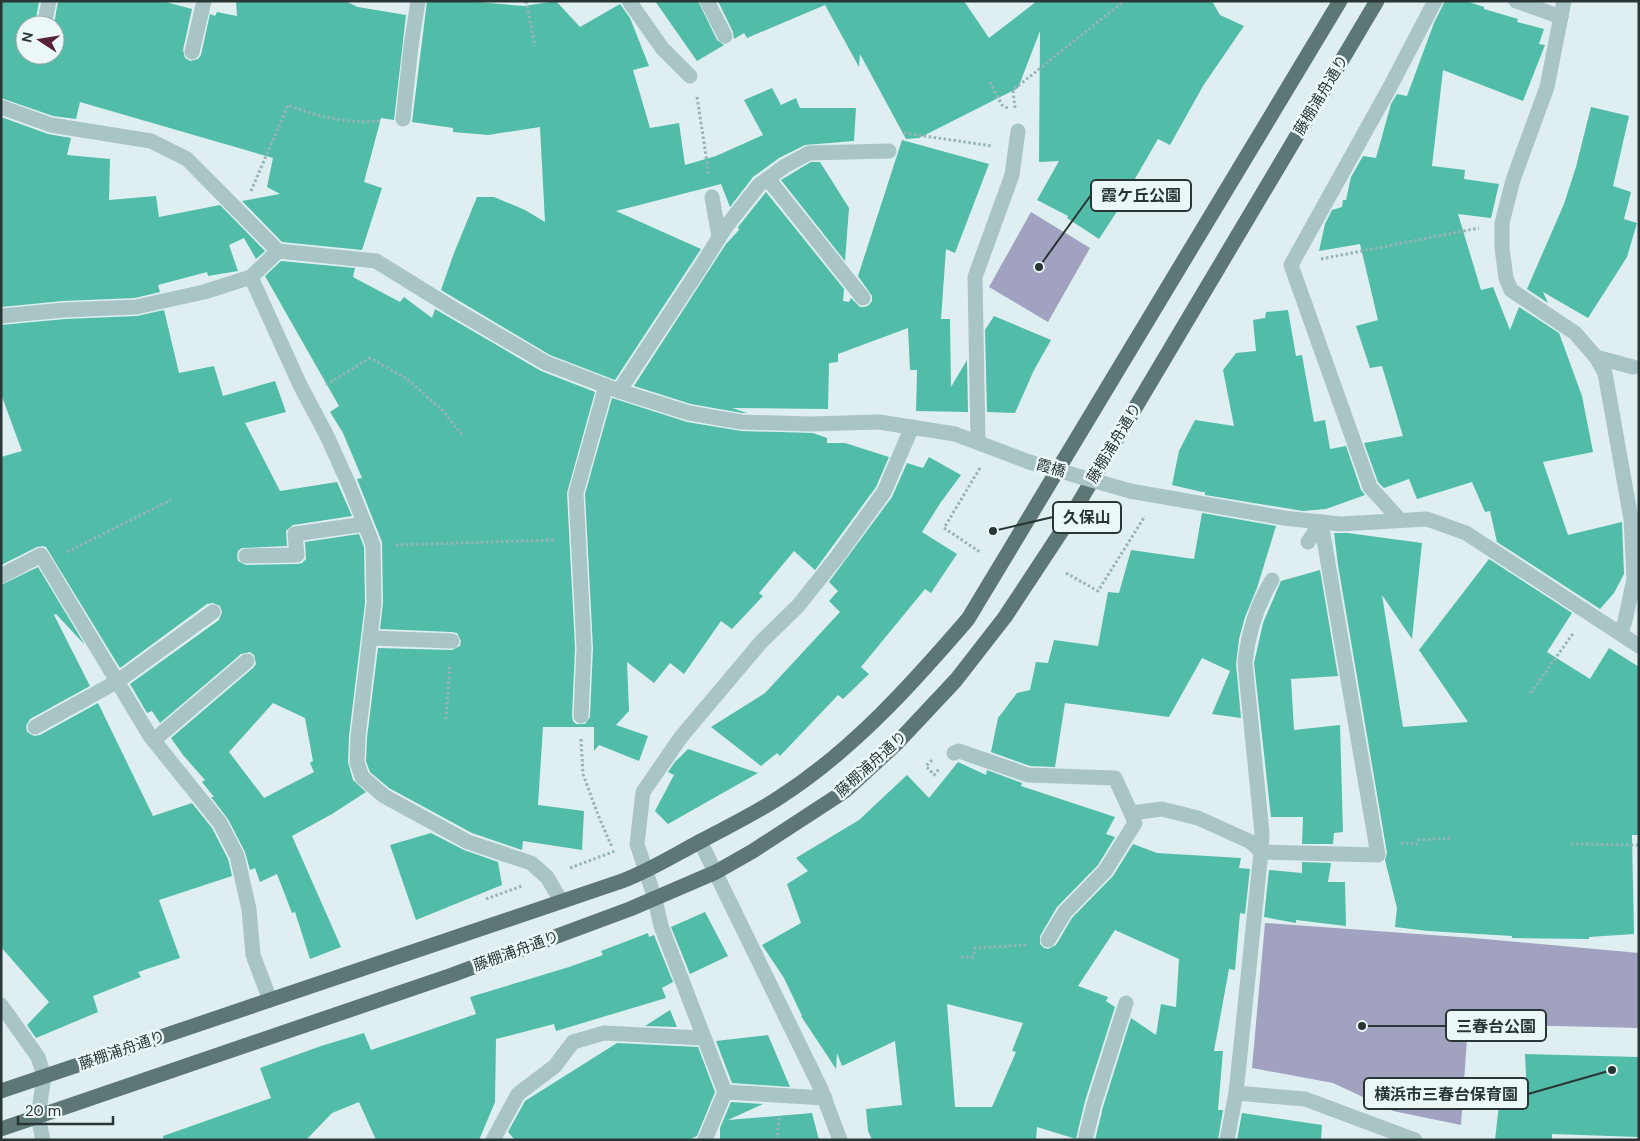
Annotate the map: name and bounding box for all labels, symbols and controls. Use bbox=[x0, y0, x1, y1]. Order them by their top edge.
north arrow bbox=[15, 15, 65, 65]
text: N bbox=[17, 30, 37, 44]
street label: 藤棚浦舟通り bbox=[1289, 51, 1353, 139]
callout: 霞ケ丘公園 bbox=[1091, 180, 1191, 211]
text: 霞ケ丘公園 bbox=[1101, 185, 1181, 206]
street label: 藤棚浦舟通り bbox=[1082, 399, 1146, 487]
street label: 霞橋 bbox=[1034, 454, 1068, 482]
callout: 久保山 bbox=[1053, 502, 1121, 533]
text: 久保山 bbox=[1063, 507, 1111, 528]
street label: 藤棚浦舟通り bbox=[831, 726, 911, 802]
street label: 藤棚浦舟通り bbox=[470, 926, 562, 976]
callout: 三春台公園 bbox=[1446, 1010, 1546, 1041]
text: 三春台公園 bbox=[1456, 1016, 1536, 1037]
street label: 藤棚浦舟通り bbox=[76, 1026, 168, 1074]
callout: 横浜市三春台保育園 bbox=[1364, 1078, 1528, 1109]
text: 横浜市三春台保育園 bbox=[1374, 1084, 1518, 1105]
scale bar bbox=[18, 1094, 112, 1126]
text: 20 m bbox=[25, 1101, 61, 1121]

